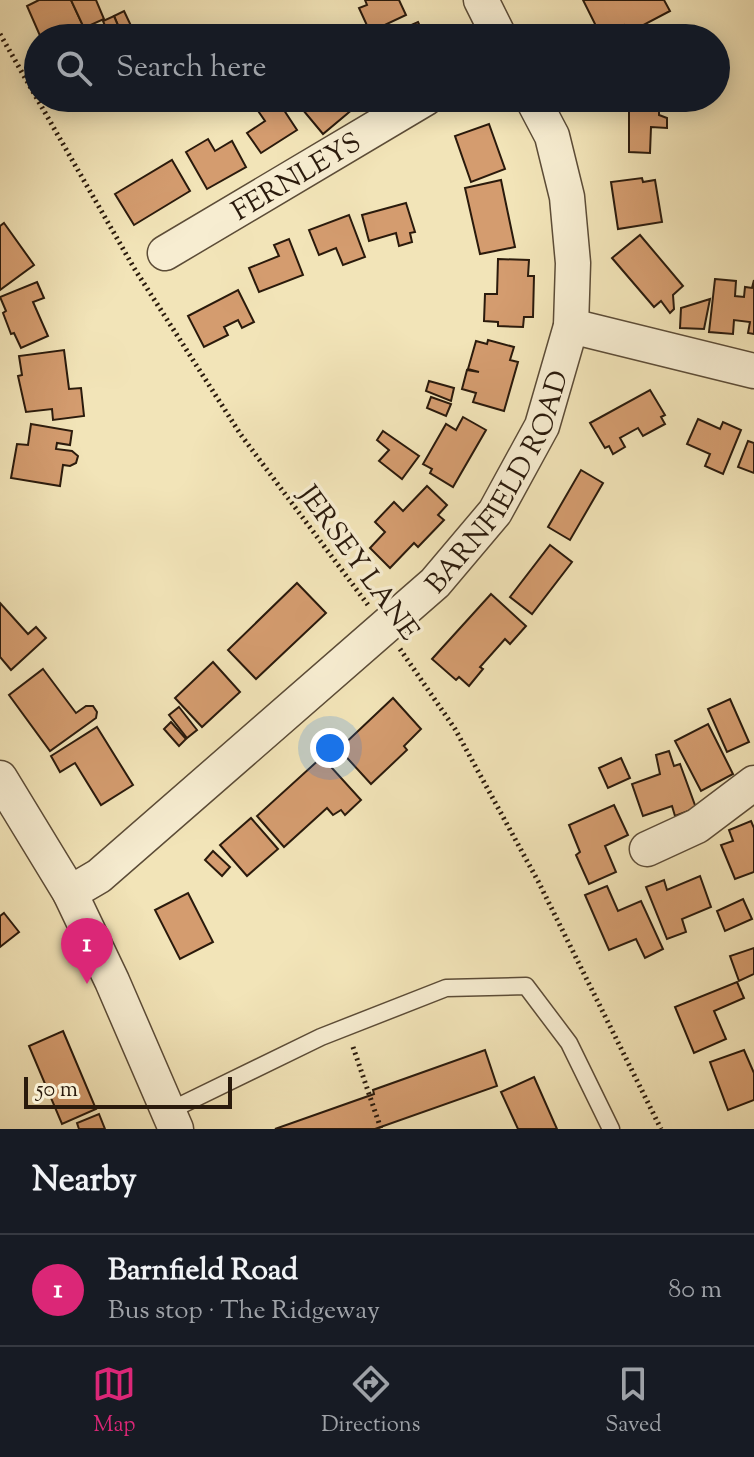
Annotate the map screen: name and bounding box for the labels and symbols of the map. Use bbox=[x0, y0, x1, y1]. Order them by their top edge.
street label: FERNLEYS bbox=[225, 124, 370, 232]
street label: BARNFIELD ROAD bbox=[417, 366, 580, 603]
street label: JERSEY LANE bbox=[286, 476, 428, 650]
your location bbox=[310, 728, 350, 768]
pin: 1 bbox=[61, 918, 113, 984]
scale bar bbox=[24, 1073, 232, 1109]

